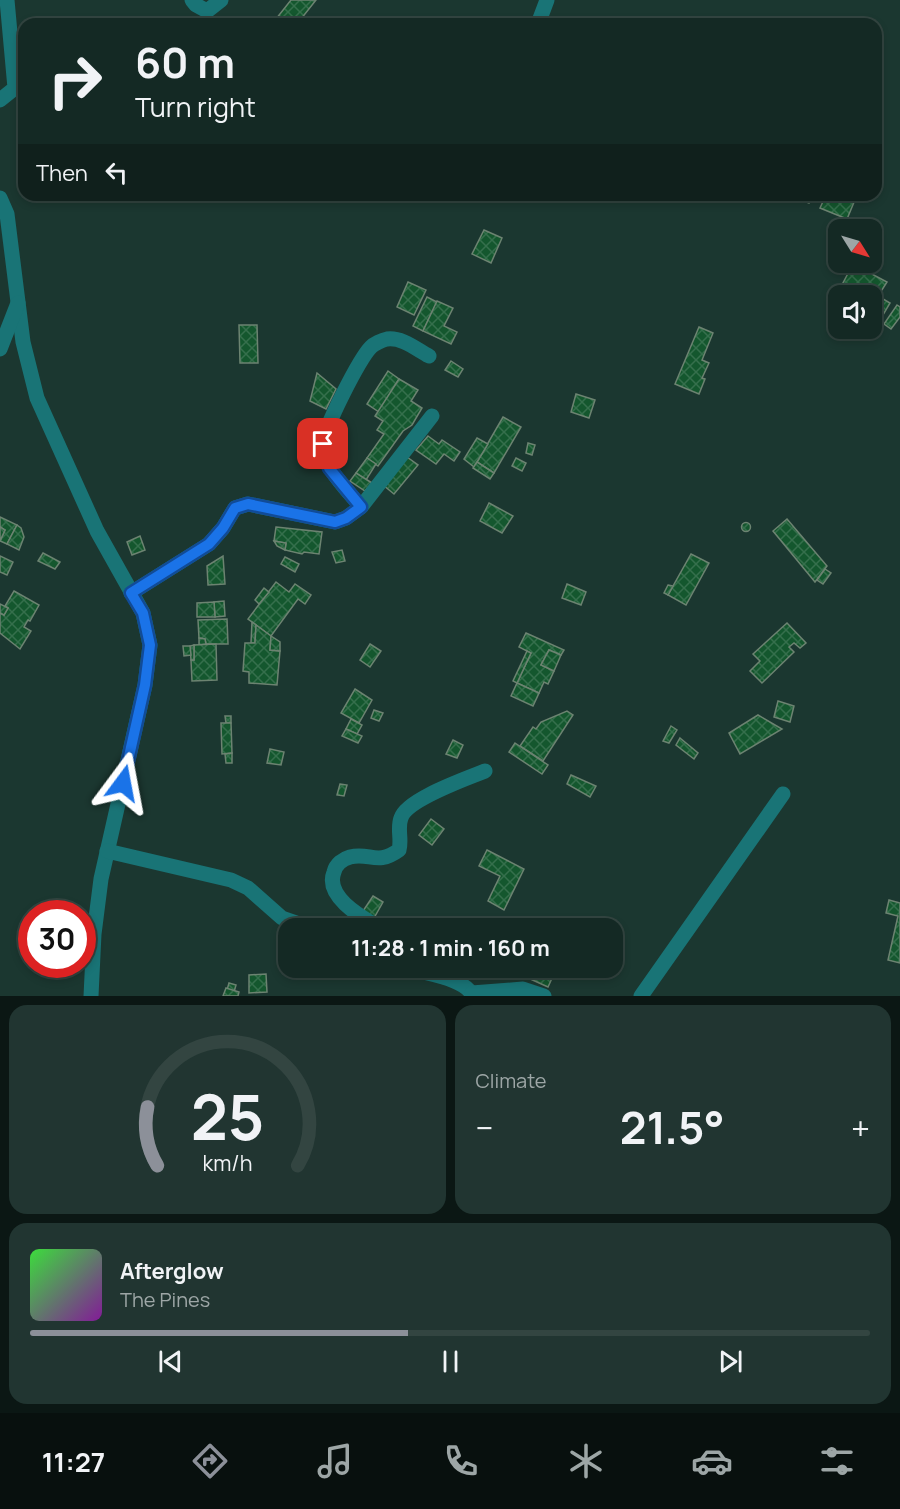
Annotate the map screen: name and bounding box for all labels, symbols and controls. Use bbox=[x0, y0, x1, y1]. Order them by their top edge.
text: 60 m bbox=[135, 33, 235, 91]
icon: right bbox=[36, 42, 114, 120]
text: Turn right bbox=[135, 88, 256, 125]
icon: left bbox=[100, 156, 133, 189]
text: Then bbox=[36, 158, 88, 188]
north arrow bbox=[828, 219, 882, 273]
map controls bbox=[828, 219, 882, 339]
button: sound bbox=[828, 285, 882, 339]
pin bbox=[297, 418, 348, 469]
icon: arrive bbox=[306, 427, 339, 460]
position arrow bbox=[91, 751, 155, 815]
speed limit sign: 30 bbox=[18, 900, 96, 978]
text: 11:28 · 1 min · 160 m bbox=[351, 933, 550, 963]
text: Climate bbox=[476, 1067, 547, 1094]
text: 25 bbox=[190, 1073, 264, 1159]
text: 21.5° bbox=[620, 1096, 725, 1158]
text: − bbox=[476, 1105, 493, 1150]
text: + bbox=[851, 1105, 870, 1150]
text: km/h bbox=[202, 1149, 252, 1178]
text: Afterglow bbox=[120, 1256, 224, 1286]
text: The Pines bbox=[120, 1286, 210, 1313]
icon: previous bbox=[154, 1345, 187, 1378]
icon: pause bbox=[434, 1345, 467, 1378]
icon: next bbox=[714, 1345, 747, 1378]
icon: directions bbox=[189, 1440, 231, 1482]
icon: music bbox=[314, 1440, 356, 1482]
icon: phone bbox=[440, 1440, 482, 1482]
icon: climate bbox=[565, 1440, 607, 1482]
icon: car bbox=[691, 1440, 733, 1482]
icon: filters bbox=[816, 1440, 858, 1482]
text: 11:27 bbox=[42, 1443, 105, 1480]

